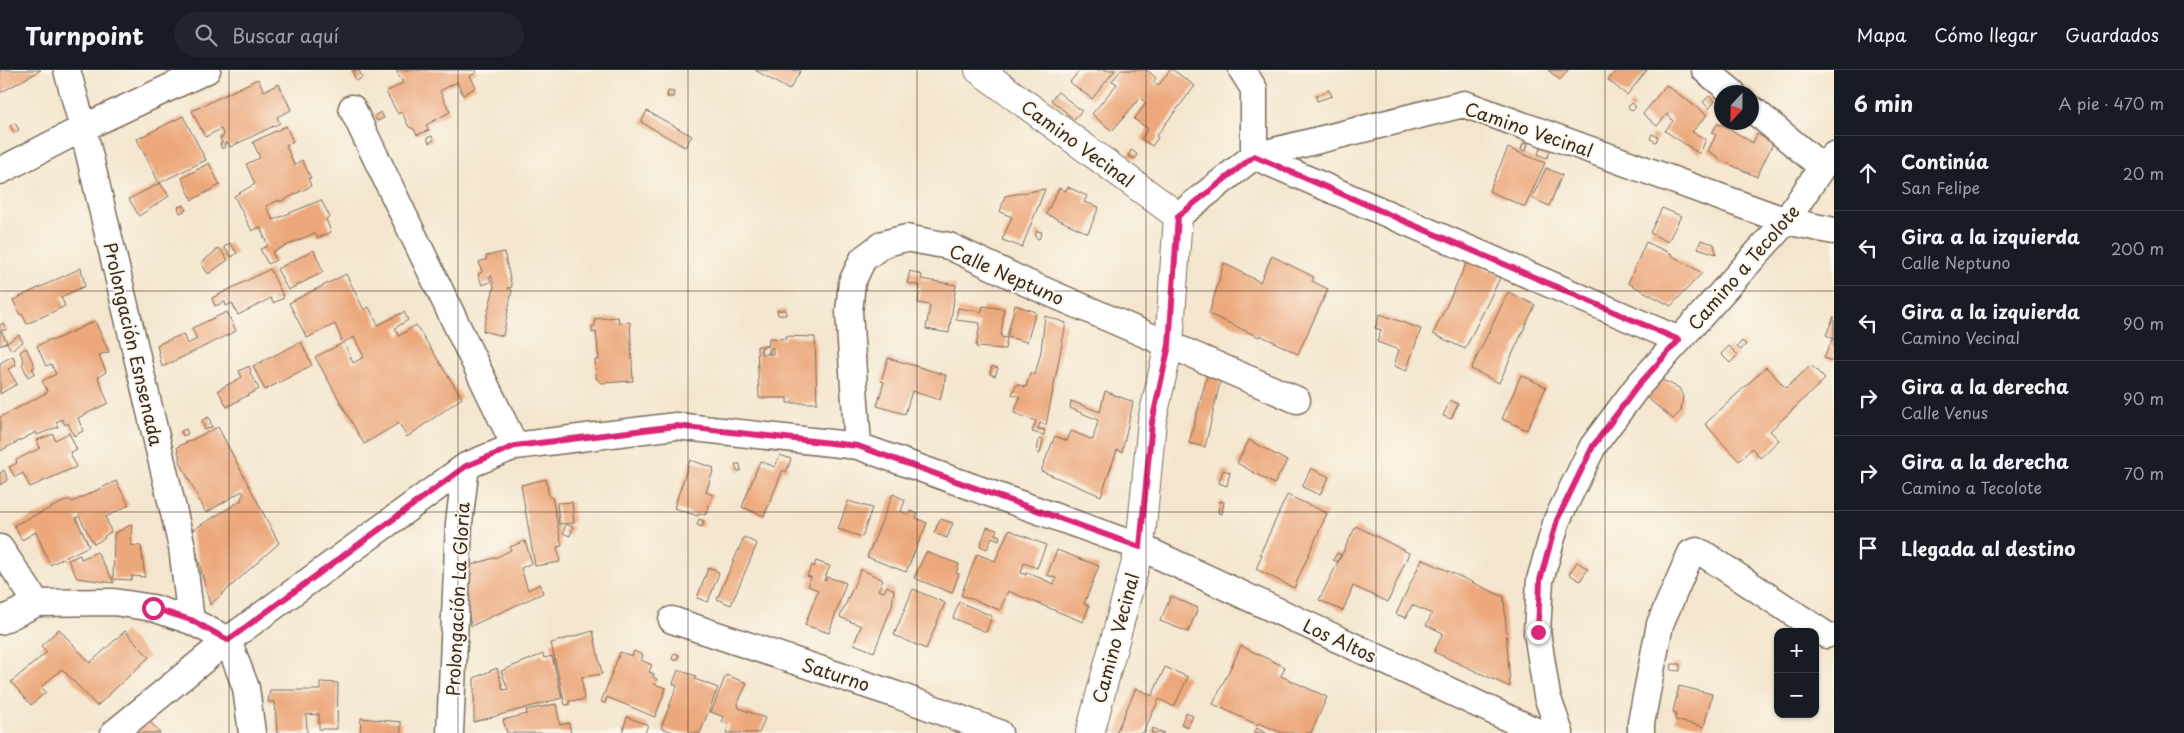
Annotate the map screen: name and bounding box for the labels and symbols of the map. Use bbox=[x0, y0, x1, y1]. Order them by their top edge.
north arrow bbox=[1714, 85, 1759, 130]
street label: Camino Vecinal bbox=[1016, 93, 1140, 193]
street label: Camino Vecinal bbox=[1461, 94, 1597, 164]
street label: Camino a Tecolote bbox=[1681, 198, 1805, 336]
street label: Calle Neptuno bbox=[945, 237, 1069, 311]
street label: Prolongación Esnsenada bbox=[97, 240, 171, 449]
street label: Prolongación La Gloria bbox=[438, 501, 476, 697]
street label: Camino Vecinal bbox=[1085, 570, 1145, 706]
route start bbox=[142, 597, 165, 620]
street label: Los Altos bbox=[1299, 611, 1381, 669]
route end bbox=[1527, 621, 1550, 644]
street label: Saturno bbox=[799, 650, 873, 698]

